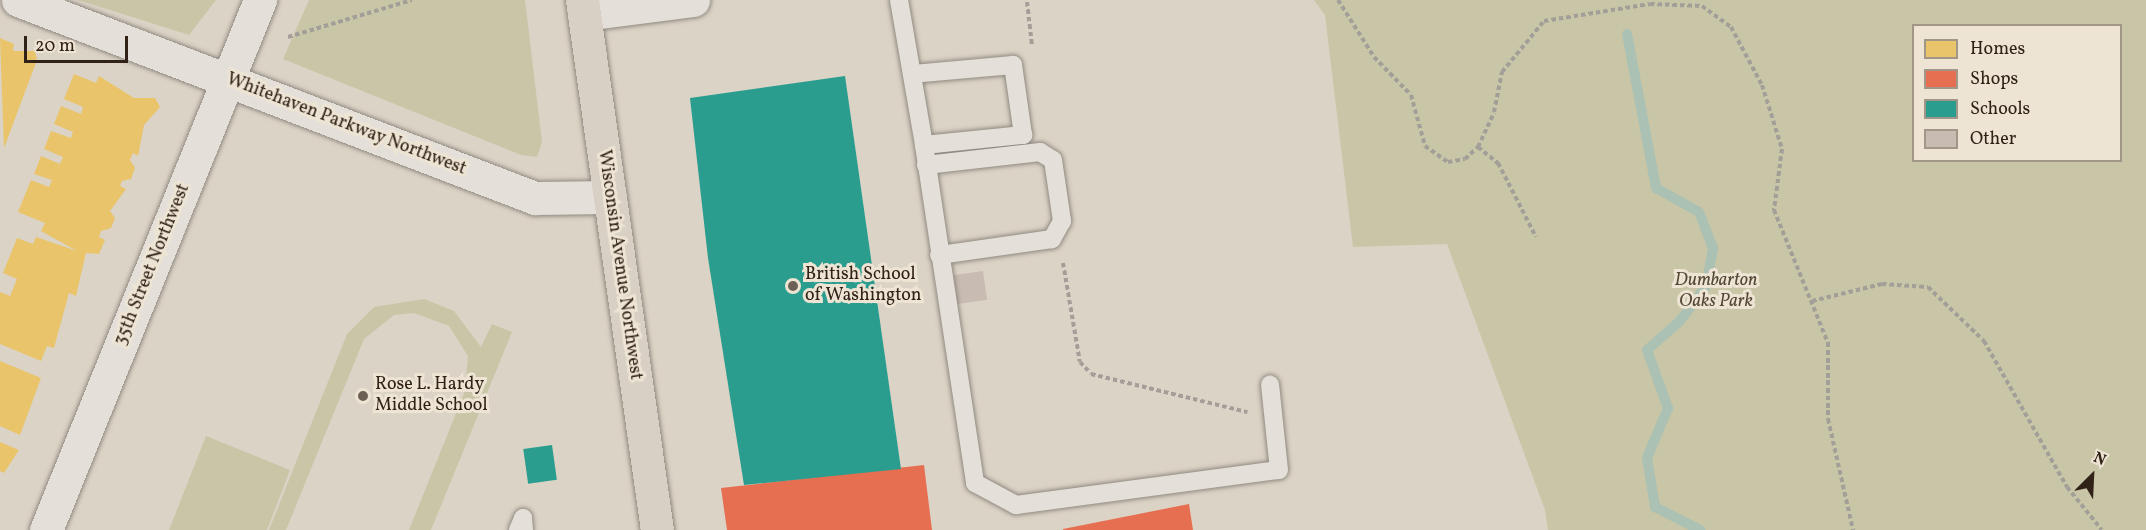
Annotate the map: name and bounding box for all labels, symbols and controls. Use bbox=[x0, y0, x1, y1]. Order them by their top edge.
scale bar bbox=[27, 24, 130, 62]
legend bbox=[1912, 24, 2122, 162]
text: 20 m bbox=[35, 34, 75, 59]
text: Homes bbox=[1970, 37, 2025, 62]
text: Shops bbox=[1970, 67, 2018, 92]
street label: Whitehaven Parkway Northwest bbox=[223, 69, 469, 181]
text: Schools bbox=[1970, 97, 2030, 122]
text: Other bbox=[1970, 127, 2016, 152]
street label: Wisconsin Avenue Northwest bbox=[592, 149, 646, 381]
street label: 35th Street Northwest bbox=[111, 181, 195, 349]
place label: British School of Washington bbox=[805, 265, 920, 308]
park label: Dumbarton Oaks Park bbox=[1675, 271, 1757, 314]
marker: British School of Washington bbox=[786, 279, 800, 293]
place label: Rose L. Hardy Middle School bbox=[375, 375, 488, 418]
marker: Rose L. Hardy Middle School bbox=[356, 389, 370, 403]
north arrow bbox=[2062, 446, 2122, 506]
text: N bbox=[2090, 447, 2109, 472]

